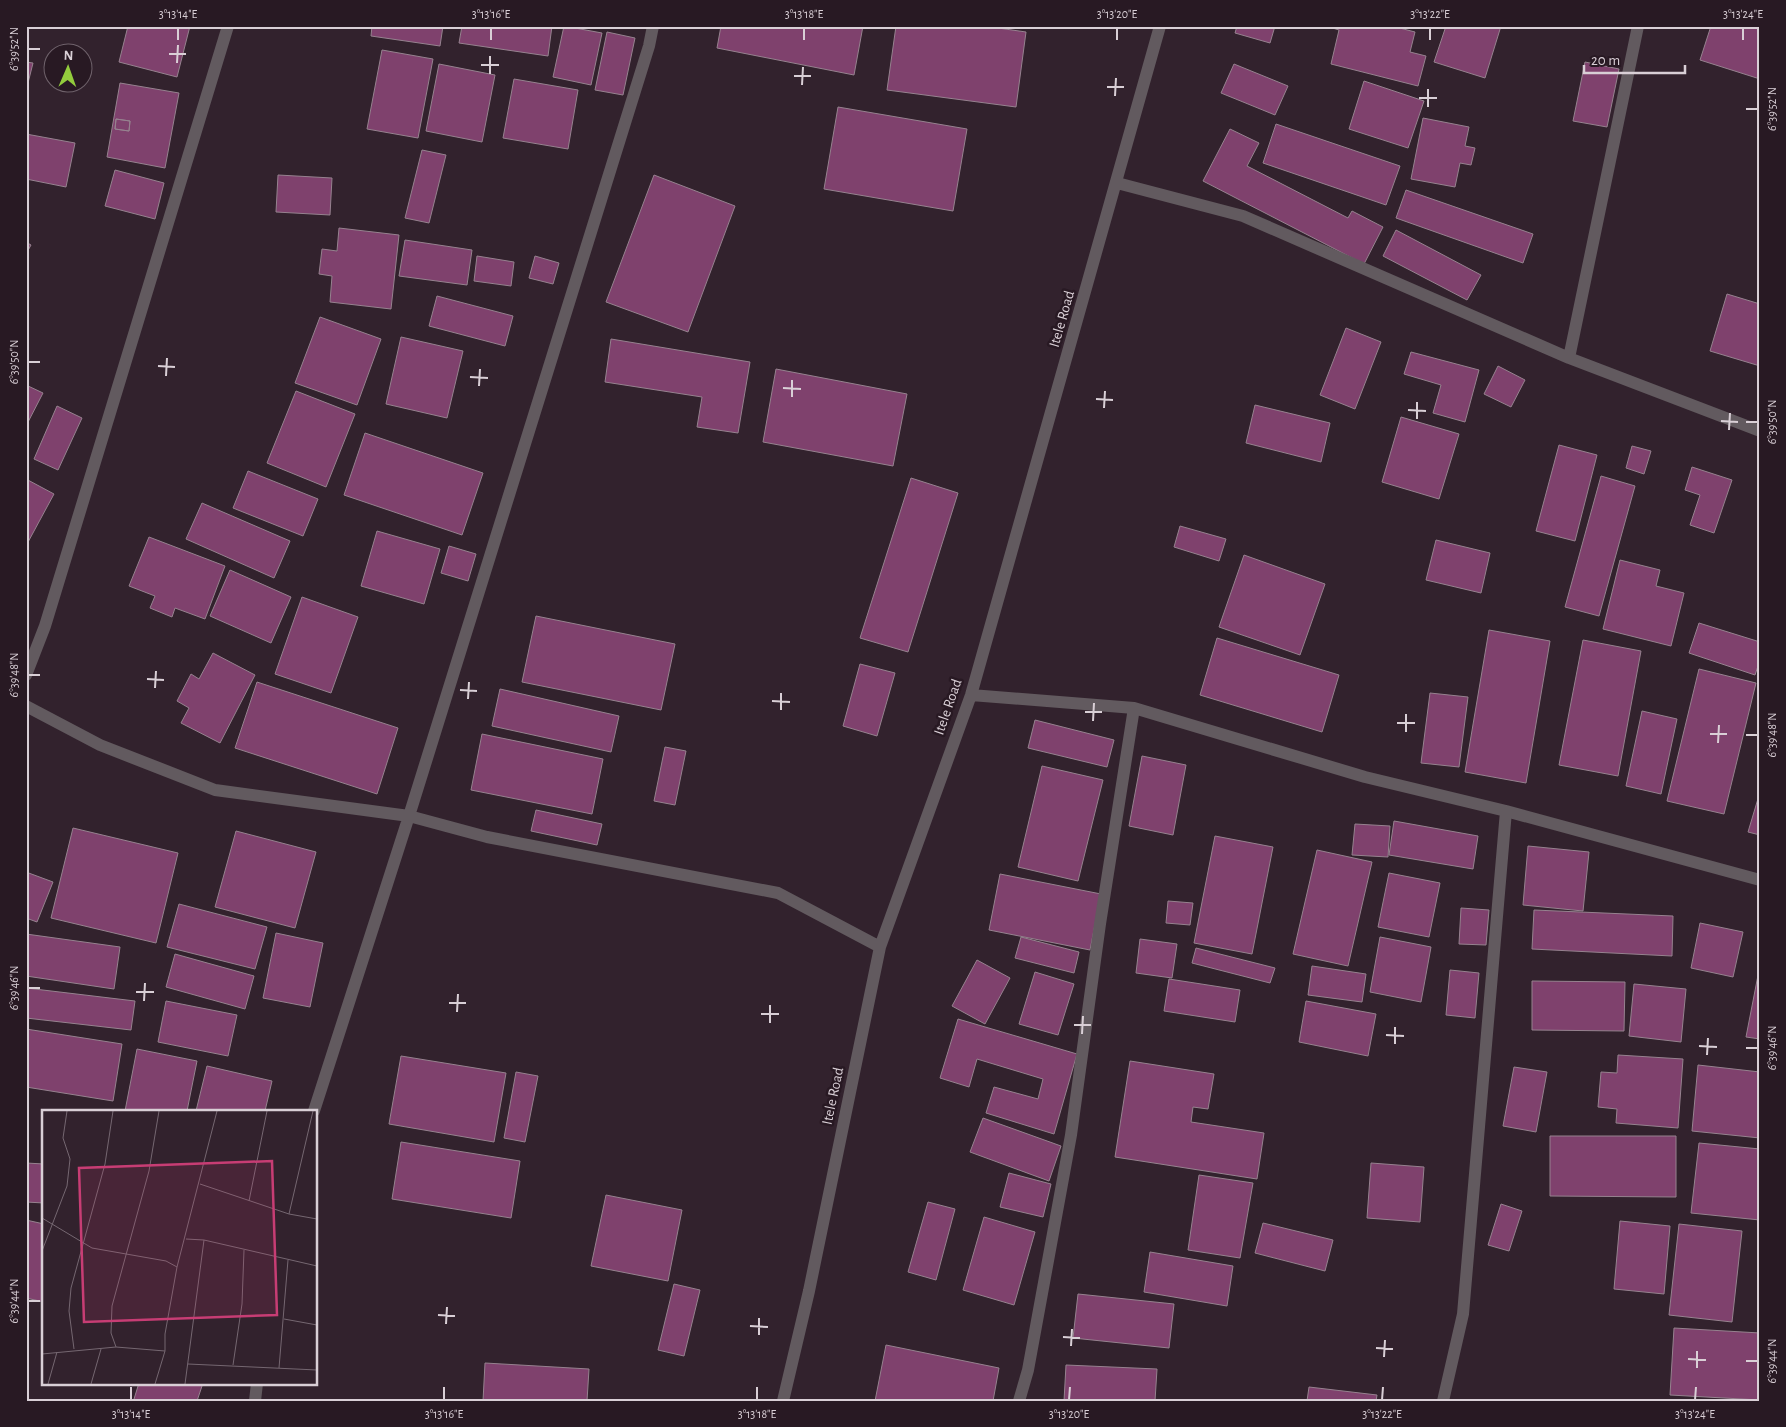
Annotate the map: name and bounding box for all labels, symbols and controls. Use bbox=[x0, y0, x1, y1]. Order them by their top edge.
text: 3°13'14"E bbox=[159, 8, 197, 20]
text: 3°13'16"E bbox=[472, 8, 510, 20]
text: 3°13'18"E bbox=[785, 8, 823, 20]
text: 3°13'20"E bbox=[1097, 8, 1137, 20]
text: 3°13'22"E bbox=[1410, 8, 1450, 20]
text: 3°13'24"E bbox=[1723, 8, 1763, 20]
text: 6°39'52"N bbox=[8, 27, 20, 71]
north arrow bbox=[42, 42, 92, 92]
scale bar bbox=[1584, 42, 1685, 74]
text: N bbox=[63, 49, 74, 63]
text: 20 m bbox=[1591, 53, 1620, 68]
text: 6°39'52"N bbox=[1766, 87, 1778, 131]
street label: Itele Road bbox=[1047, 289, 1077, 349]
text: 6°39'50"N bbox=[8, 340, 20, 384]
text: 6°39'50"N bbox=[1766, 400, 1778, 444]
text: 6°39'48"N bbox=[8, 653, 20, 697]
street label: Itele Road bbox=[931, 677, 965, 737]
text: 6°39'48"N bbox=[1766, 713, 1778, 757]
text: 6°39'46"N bbox=[8, 966, 20, 1010]
text: 6°39'46"N bbox=[1766, 1026, 1778, 1070]
street label: Itele Road bbox=[820, 1066, 846, 1126]
inset map bbox=[42, 1110, 318, 1384]
text: 6°39'44"N bbox=[8, 1279, 20, 1323]
text: 6°39'44"N bbox=[1766, 1339, 1778, 1383]
text: 3°13'14"E bbox=[112, 1408, 150, 1420]
text: 3°13'16"E bbox=[425, 1408, 463, 1420]
text: 3°13'18"E bbox=[738, 1408, 776, 1420]
text: 3°13'20"E bbox=[1049, 1408, 1089, 1420]
text: 3°13'22"E bbox=[1362, 1408, 1402, 1420]
text: 3°13'24"E bbox=[1675, 1408, 1715, 1420]

